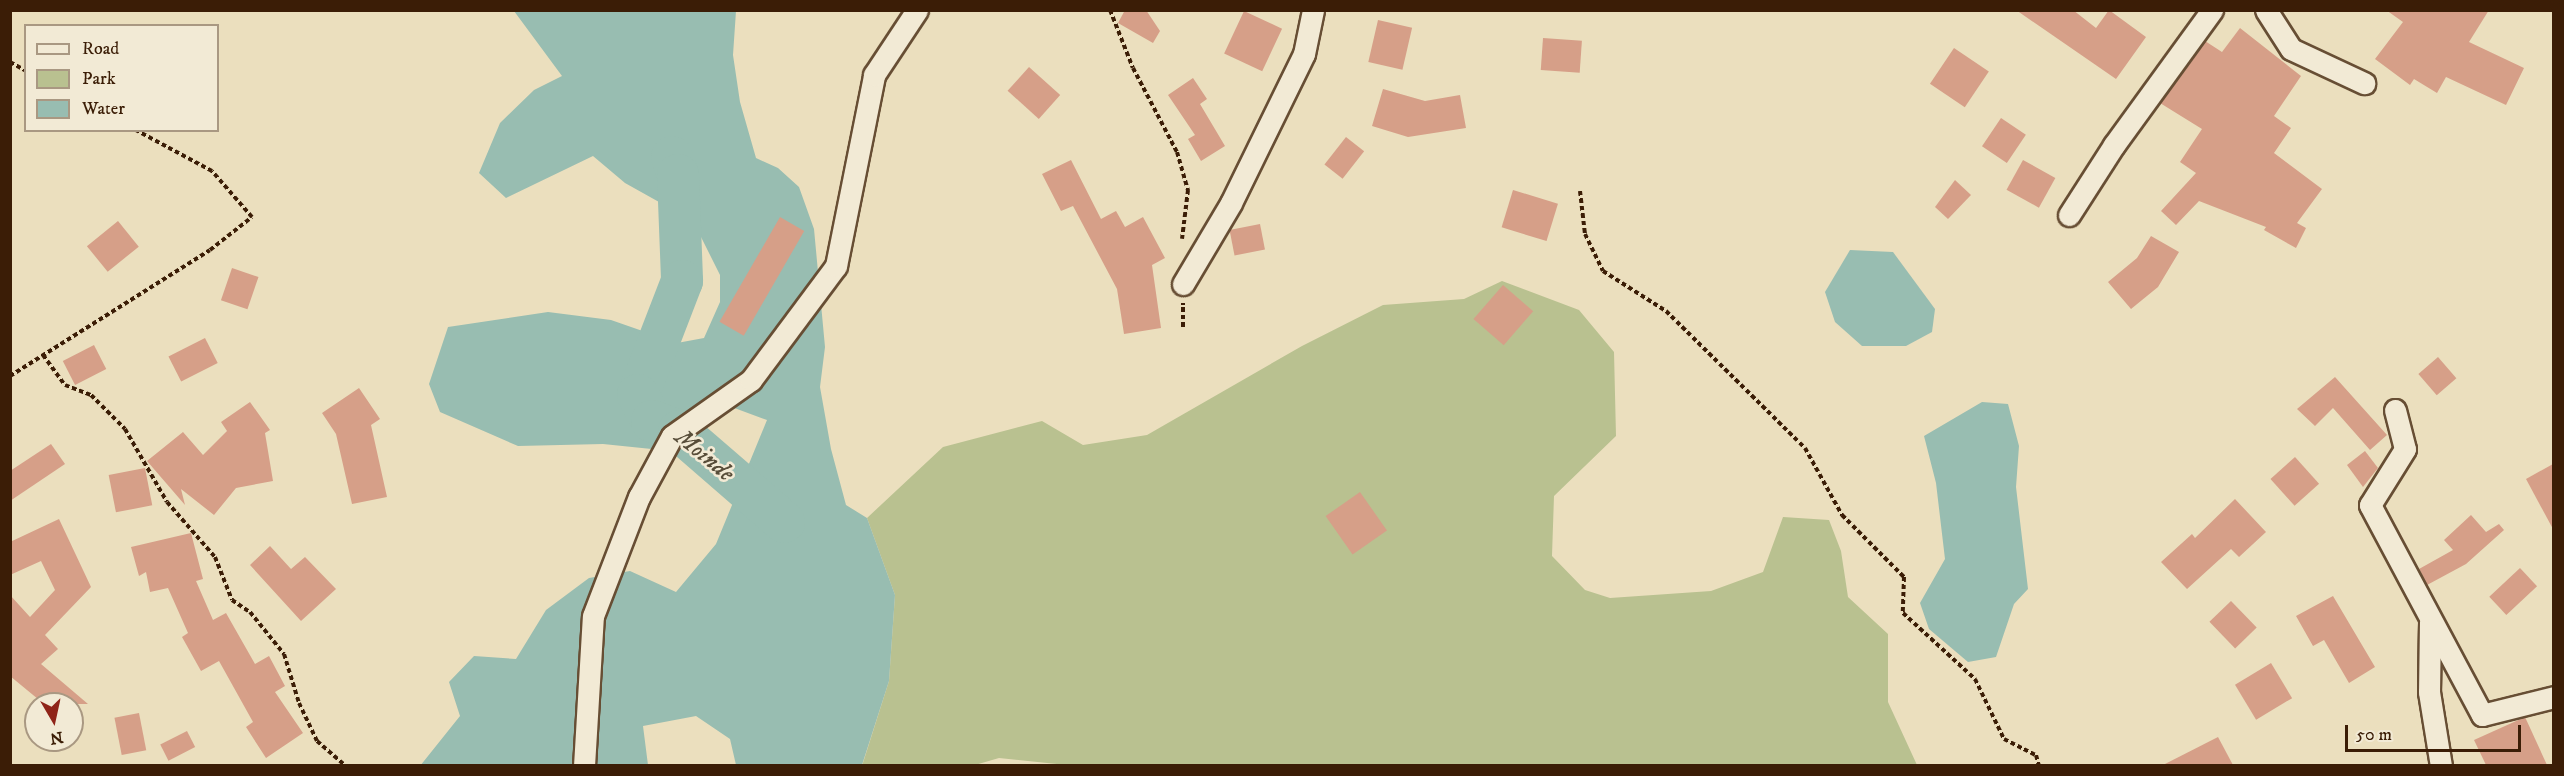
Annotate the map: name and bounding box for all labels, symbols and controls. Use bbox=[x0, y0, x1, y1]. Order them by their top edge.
legend bbox=[24, 24, 219, 132]
text: Road bbox=[82, 38, 119, 60]
text: Park bbox=[82, 68, 116, 90]
text: Water bbox=[82, 98, 125, 120]
water label: Moinde bbox=[669, 424, 739, 488]
north arrow bbox=[24, 692, 84, 752]
scale bar bbox=[2348, 713, 2524, 751]
text: 50 m bbox=[2356, 724, 2392, 746]
text: N bbox=[48, 727, 65, 749]

